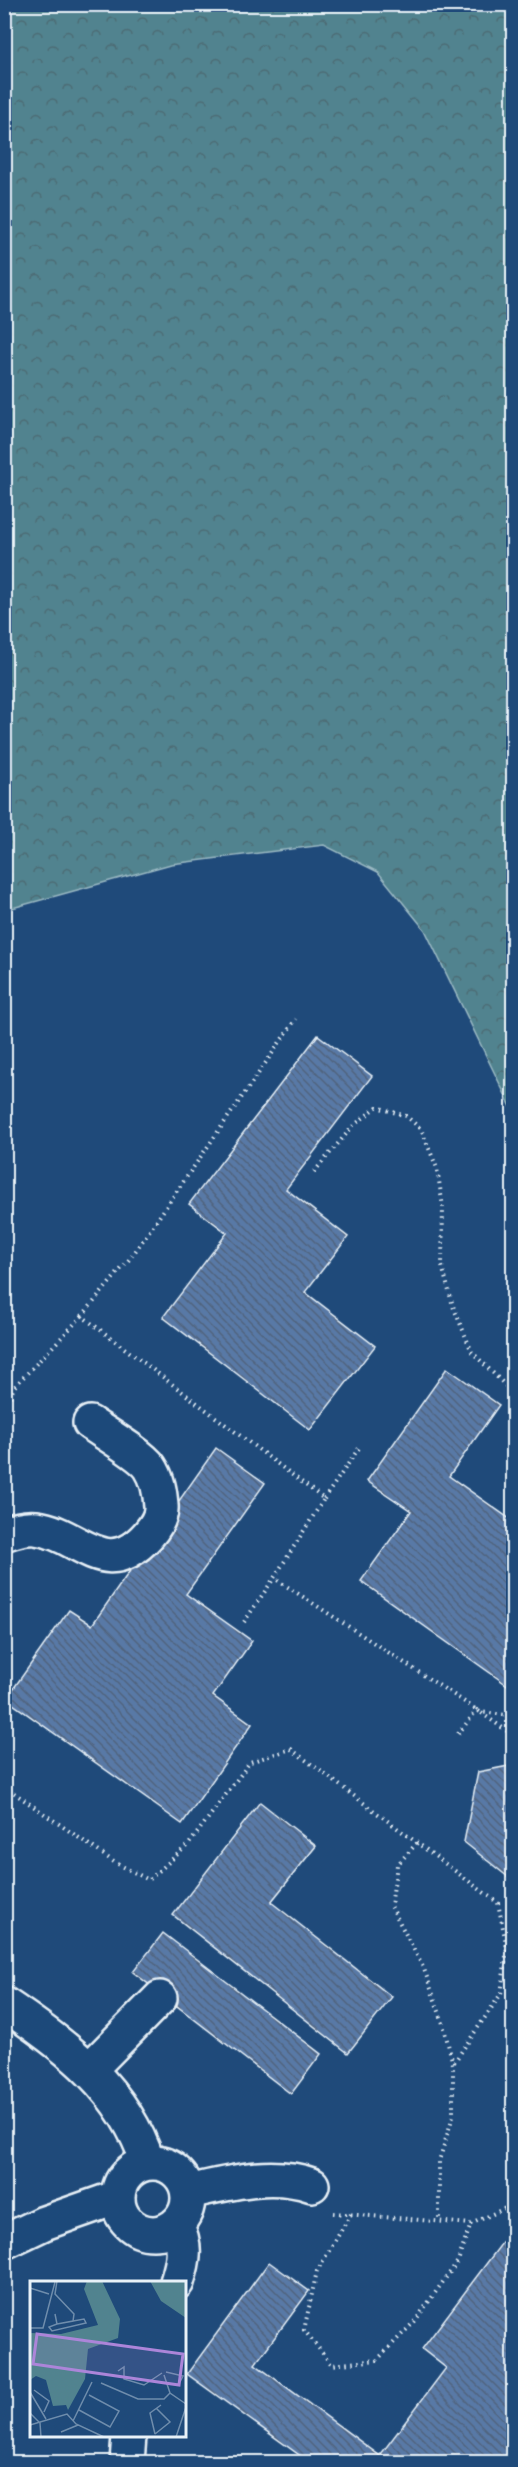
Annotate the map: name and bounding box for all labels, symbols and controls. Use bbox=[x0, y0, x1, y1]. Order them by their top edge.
inset map bbox=[30, 2281, 186, 2437]

